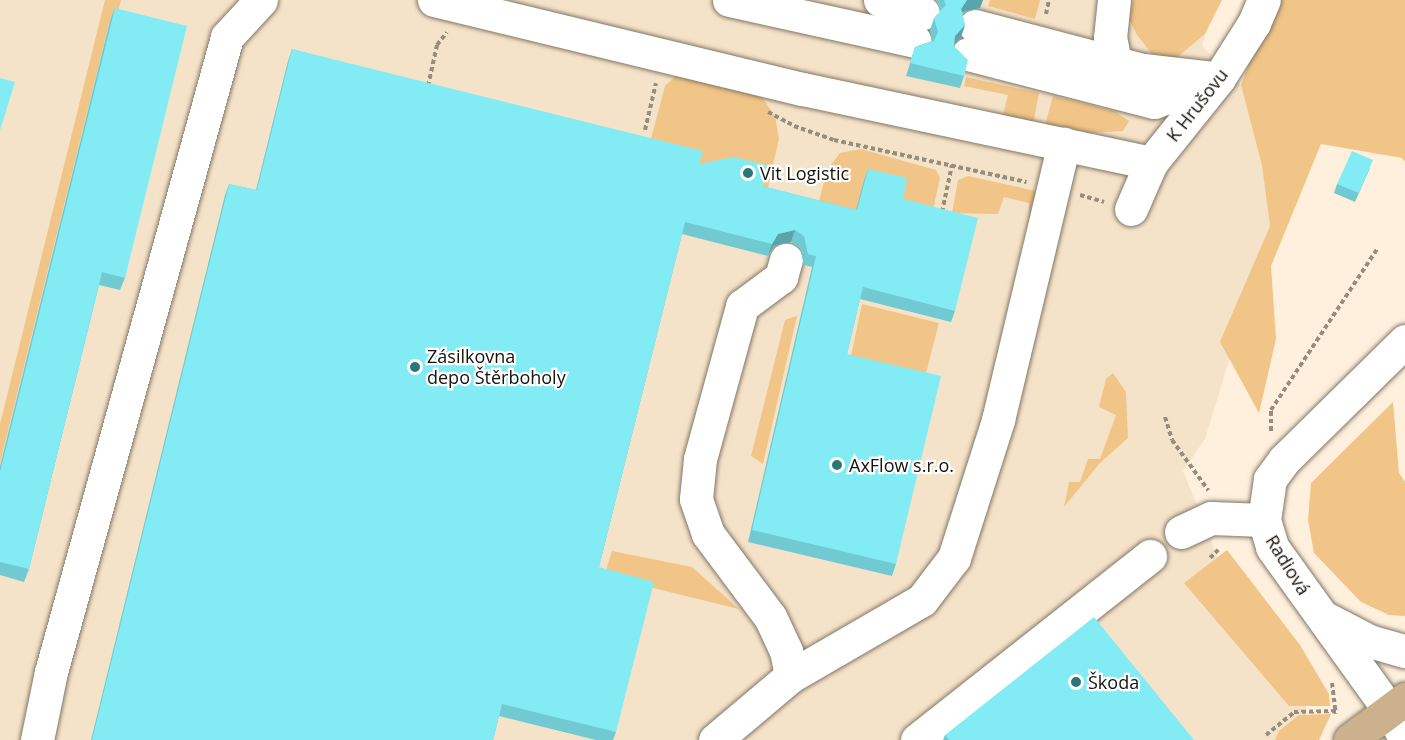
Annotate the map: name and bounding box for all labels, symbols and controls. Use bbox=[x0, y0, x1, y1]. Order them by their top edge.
street label: K Hrušovu bbox=[1162, 64, 1232, 146]
place label: Vit Logistic bbox=[760, 162, 849, 184]
marker: Vit Logistic bbox=[741, 166, 755, 180]
place label: Zásilkovna depo Štěrboholy bbox=[427, 346, 566, 388]
marker: Zásilkovna depo Štěrboholy bbox=[408, 360, 422, 374]
place label: AxFlow s.r.o. bbox=[849, 454, 954, 476]
marker: AxFlow s.r.o. bbox=[830, 458, 844, 472]
street label: Radiová bbox=[1261, 531, 1315, 599]
place label: Škoda bbox=[1088, 671, 1139, 693]
marker: Škoda bbox=[1069, 675, 1083, 689]

